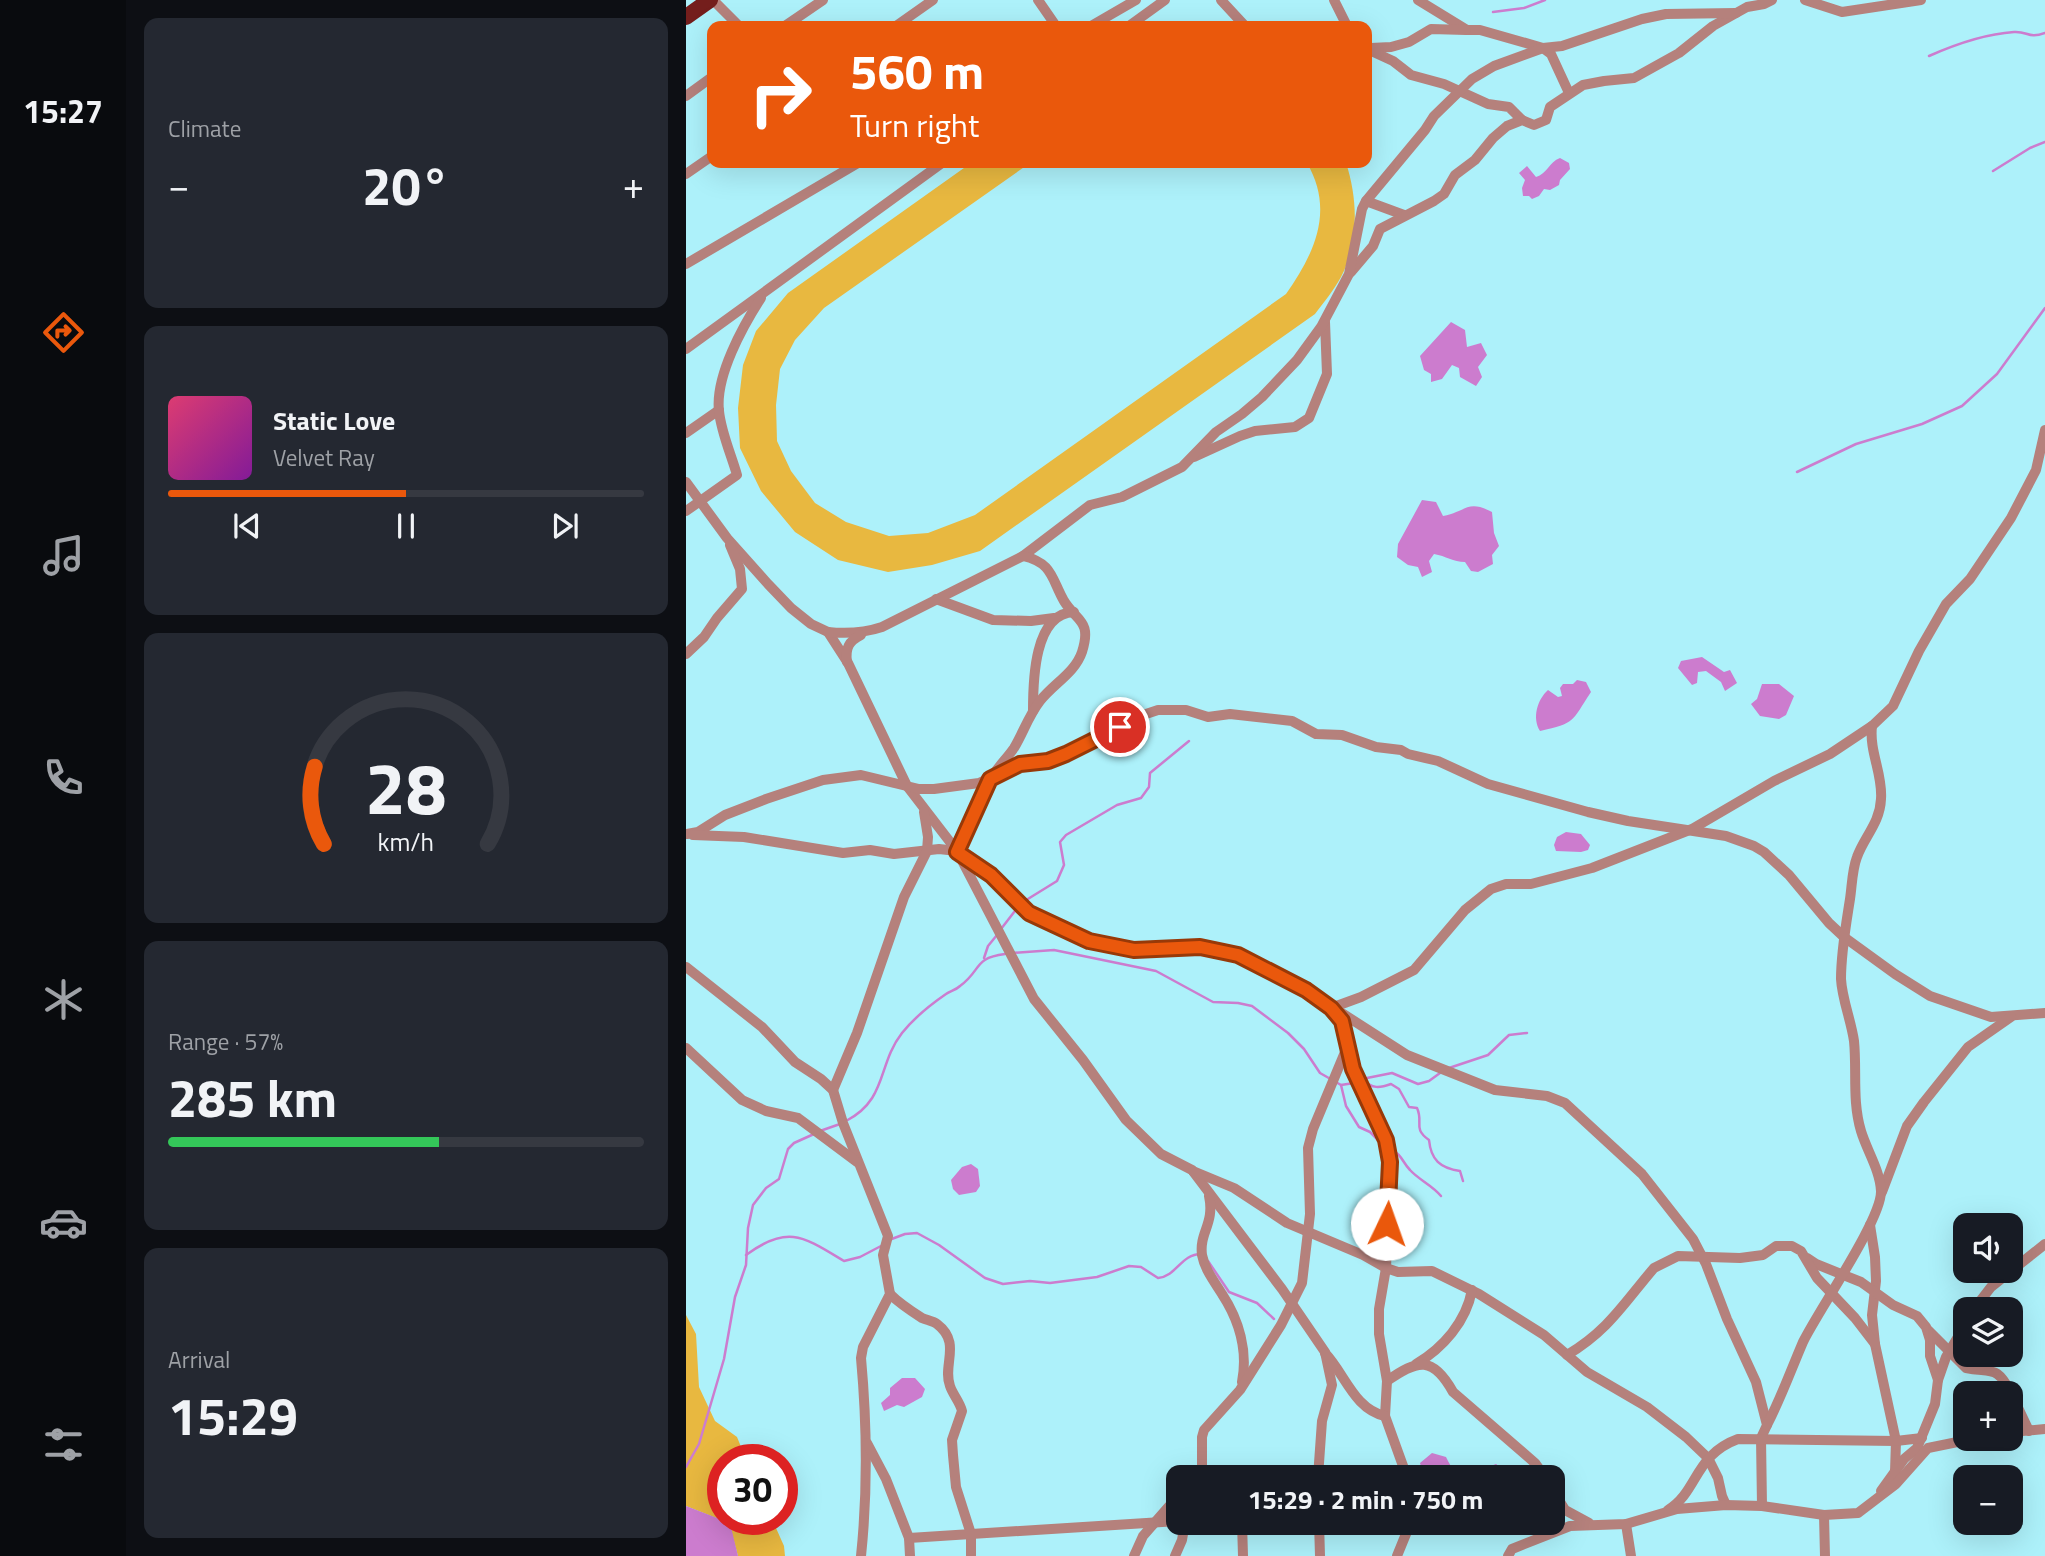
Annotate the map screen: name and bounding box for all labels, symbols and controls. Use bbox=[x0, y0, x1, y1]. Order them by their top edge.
text: 560 m bbox=[850, 33, 984, 108]
icon: right bbox=[735, 49, 826, 140]
text: 15:27 bbox=[23, 87, 103, 135]
text: Turn right bbox=[850, 101, 979, 149]
text: Climate bbox=[168, 111, 241, 146]
text: 20° bbox=[362, 146, 450, 225]
text: − bbox=[168, 156, 189, 214]
text: + bbox=[623, 156, 644, 214]
icon: directions bbox=[39, 308, 88, 357]
text: Static Love bbox=[273, 401, 395, 440]
text: Velvet Ray bbox=[273, 440, 375, 475]
icon: previous bbox=[228, 507, 266, 545]
icon: pause bbox=[387, 507, 425, 545]
icon: next bbox=[546, 507, 584, 545]
icon: music bbox=[39, 531, 88, 580]
pin bbox=[1090, 697, 1150, 757]
icon: arrive bbox=[1101, 708, 1139, 746]
text: 28 bbox=[365, 732, 447, 842]
icon: phone bbox=[39, 753, 88, 802]
text: km/h bbox=[378, 823, 434, 861]
icon: climate bbox=[39, 975, 88, 1024]
text: Range · 57% bbox=[168, 1024, 283, 1059]
text: 285 km bbox=[168, 1058, 337, 1137]
position arrow bbox=[1350, 1187, 1424, 1261]
icon: car bbox=[39, 1198, 88, 1247]
map controls bbox=[1953, 1213, 2023, 1535]
button: sound bbox=[1953, 1213, 2023, 1283]
button: layers bbox=[1953, 1297, 2023, 1367]
text: Arrival bbox=[168, 1342, 230, 1377]
text: 15:29 bbox=[168, 1376, 298, 1455]
button: + bbox=[1953, 1381, 2023, 1451]
icon: filters bbox=[39, 1420, 88, 1469]
speed limit sign: 30 bbox=[707, 1444, 798, 1535]
button: − bbox=[1953, 1465, 2023, 1535]
text: 15:29 · 2 min · 750 m bbox=[1248, 1480, 1483, 1519]

